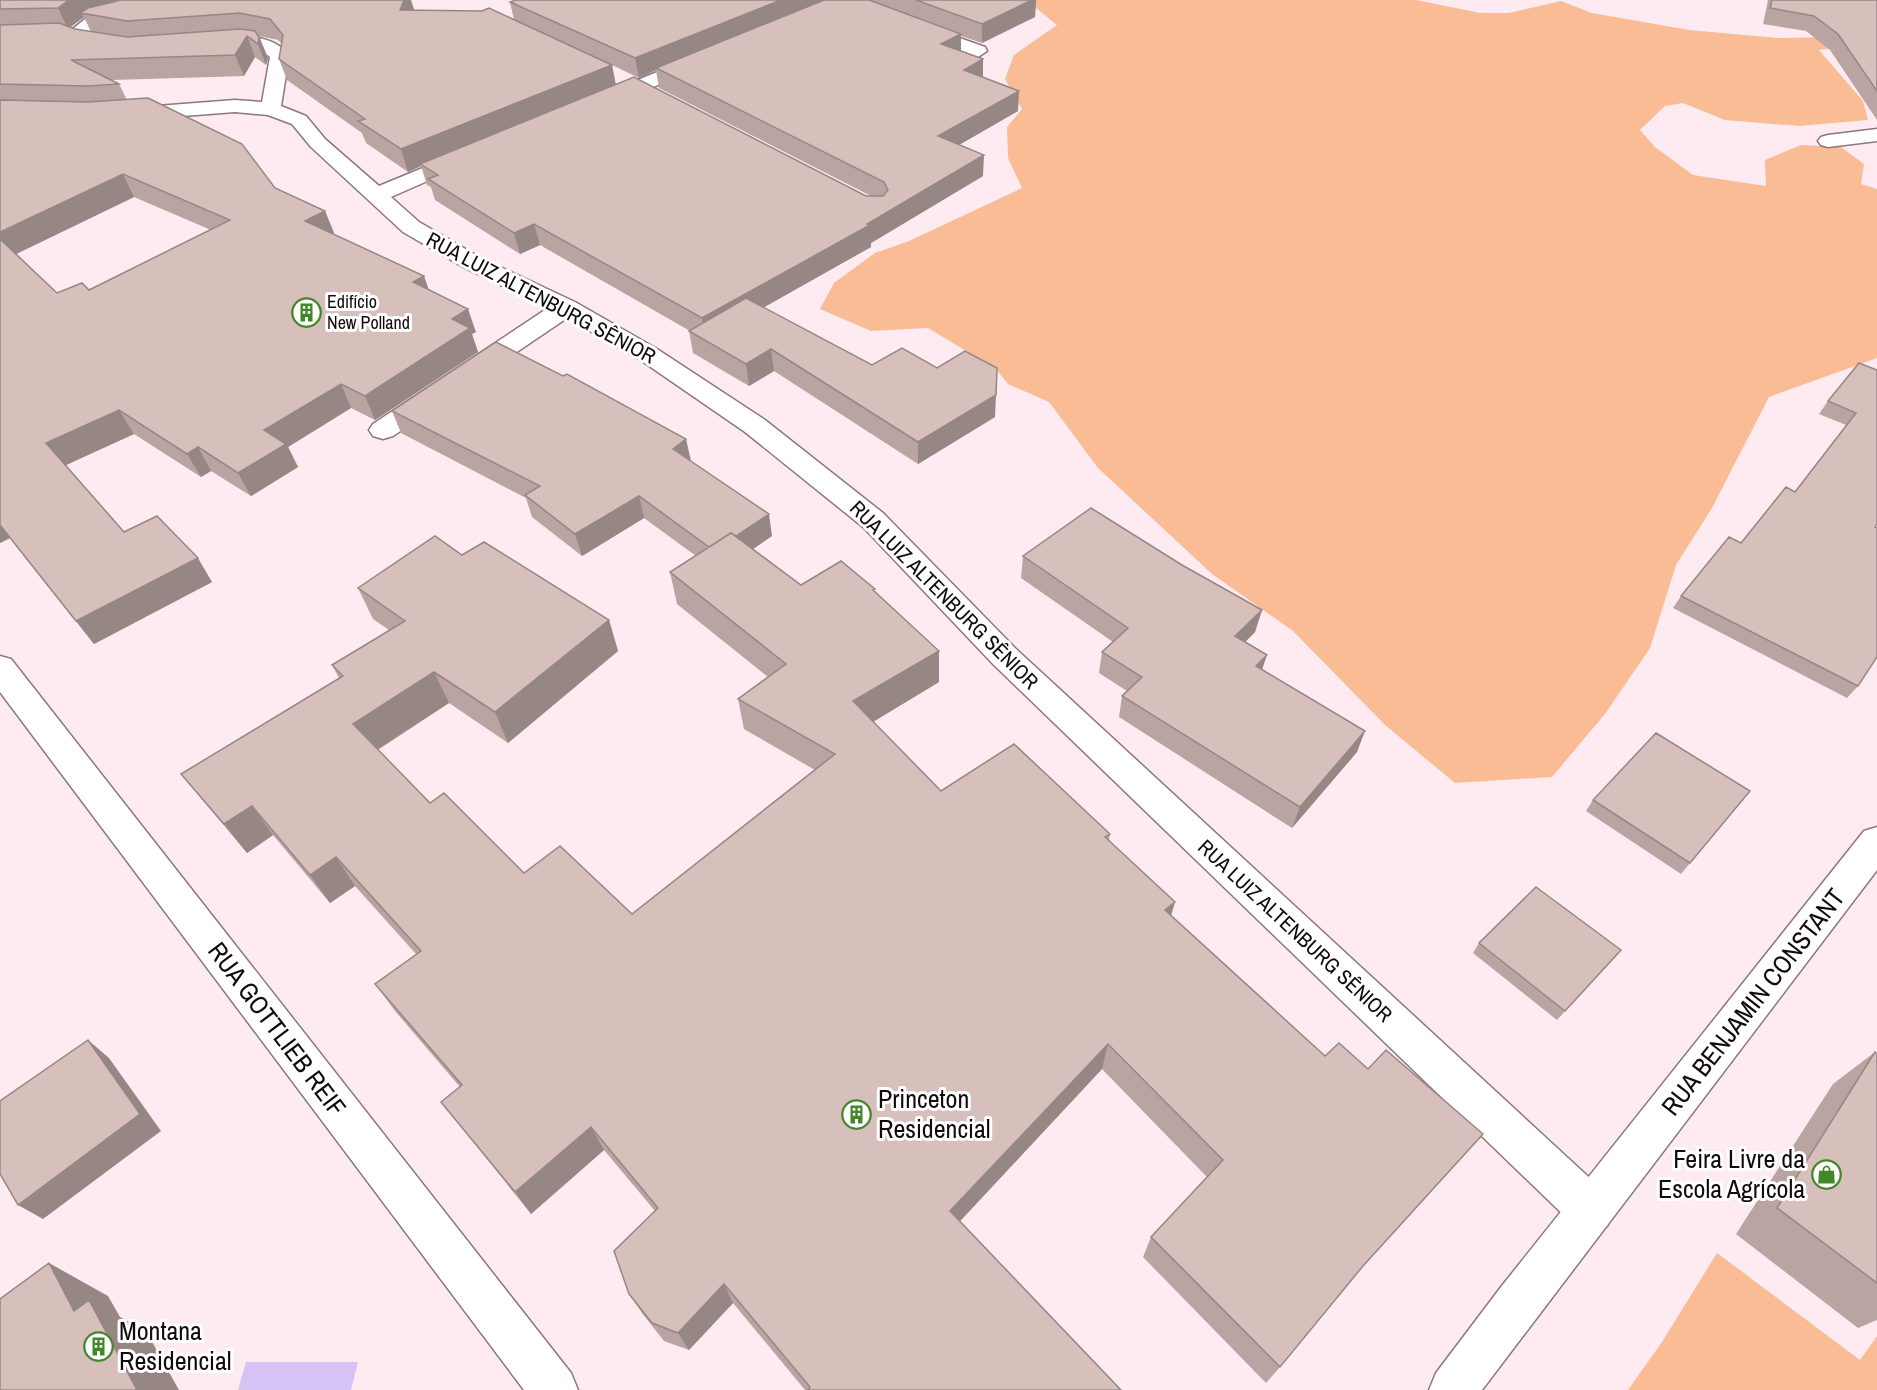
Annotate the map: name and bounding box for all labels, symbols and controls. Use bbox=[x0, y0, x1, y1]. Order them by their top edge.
street label: RUA LUIZ ALTENBURG SÊNIOR bbox=[421, 225, 661, 370]
place label: Edifício New Polland bbox=[327, 289, 410, 335]
building icon: Edifício New Polland bbox=[290, 296, 322, 328]
street label: RUA LUIZ ALTENBURG SÊNIOR bbox=[844, 494, 1045, 695]
street label: RUA LUIZ ALTENBURG SÊNIOR bbox=[1192, 833, 1399, 1029]
street label: RUA BENJAMIN CONSTANT bbox=[1653, 881, 1852, 1122]
street label: RUA GOTTLIEB REIF bbox=[200, 934, 354, 1123]
place label: Princeton Residencial bbox=[878, 1081, 991, 1146]
building icon: Princeton Residencial bbox=[841, 1098, 873, 1130]
place label: Feira Livre da Escola Agrícola bbox=[1658, 1141, 1805, 1206]
shop icon: Feira Livre da Escola Agrícola bbox=[1810, 1158, 1842, 1190]
place label: Montana Residencial bbox=[119, 1313, 232, 1378]
building icon: Montana Residencial bbox=[82, 1330, 114, 1362]

